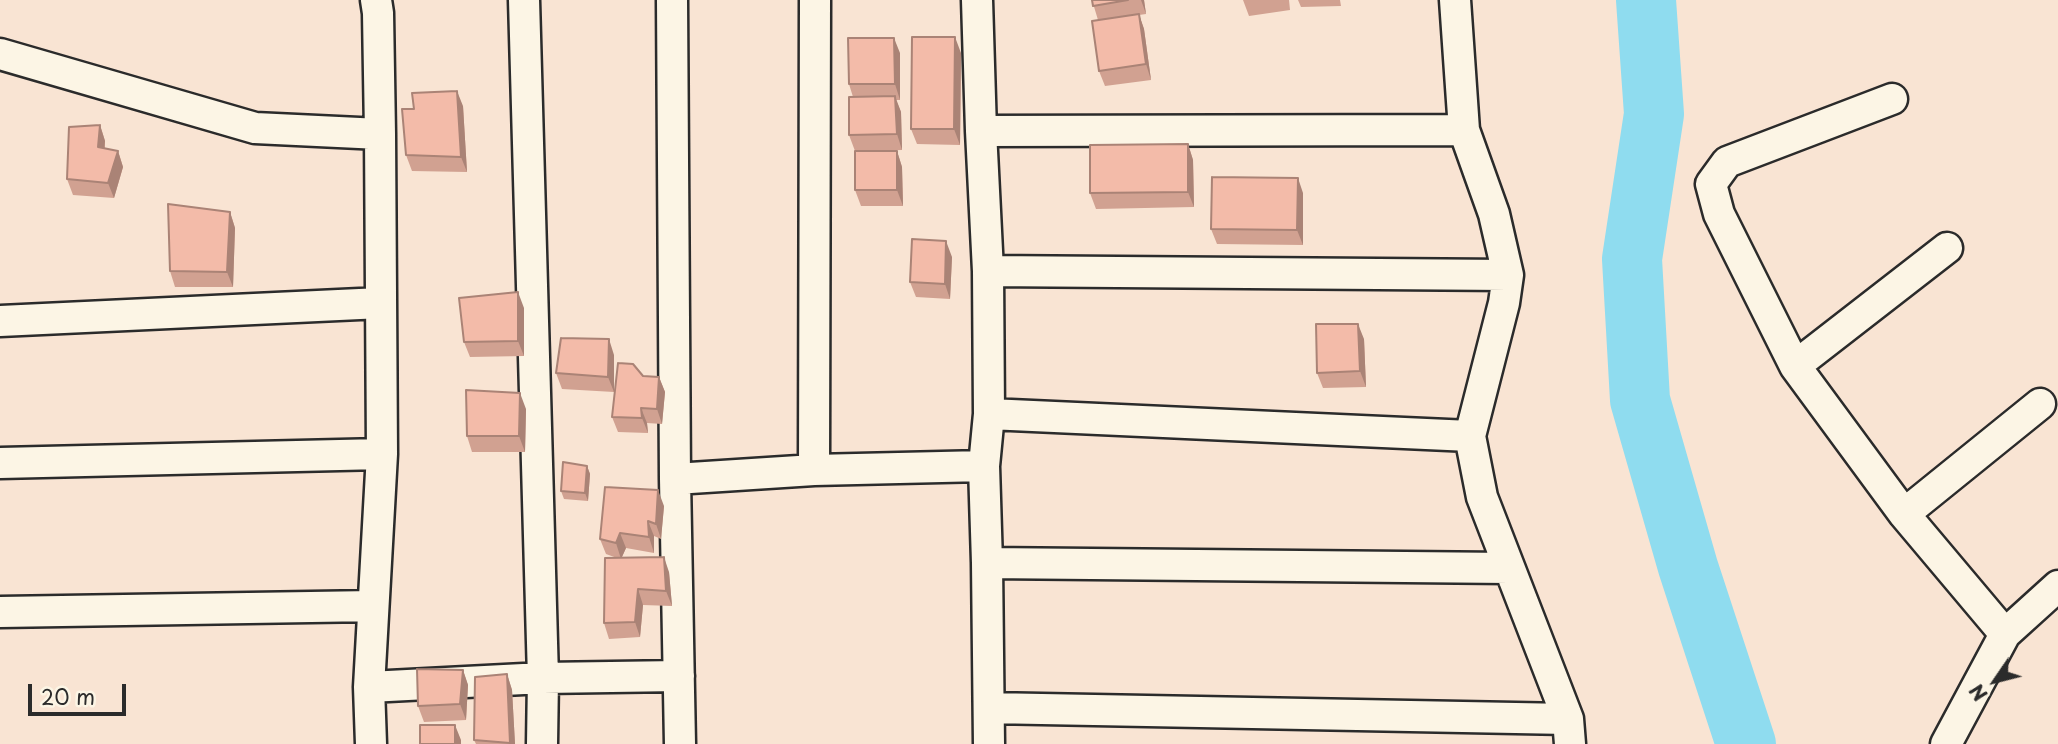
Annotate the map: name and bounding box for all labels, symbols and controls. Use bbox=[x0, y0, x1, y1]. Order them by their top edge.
north arrow bbox=[1960, 646, 2030, 716]
scale bar bbox=[32, 670, 130, 714]
text: N bbox=[1962, 679, 1994, 707]
text: 20 m bbox=[41, 680, 95, 712]

